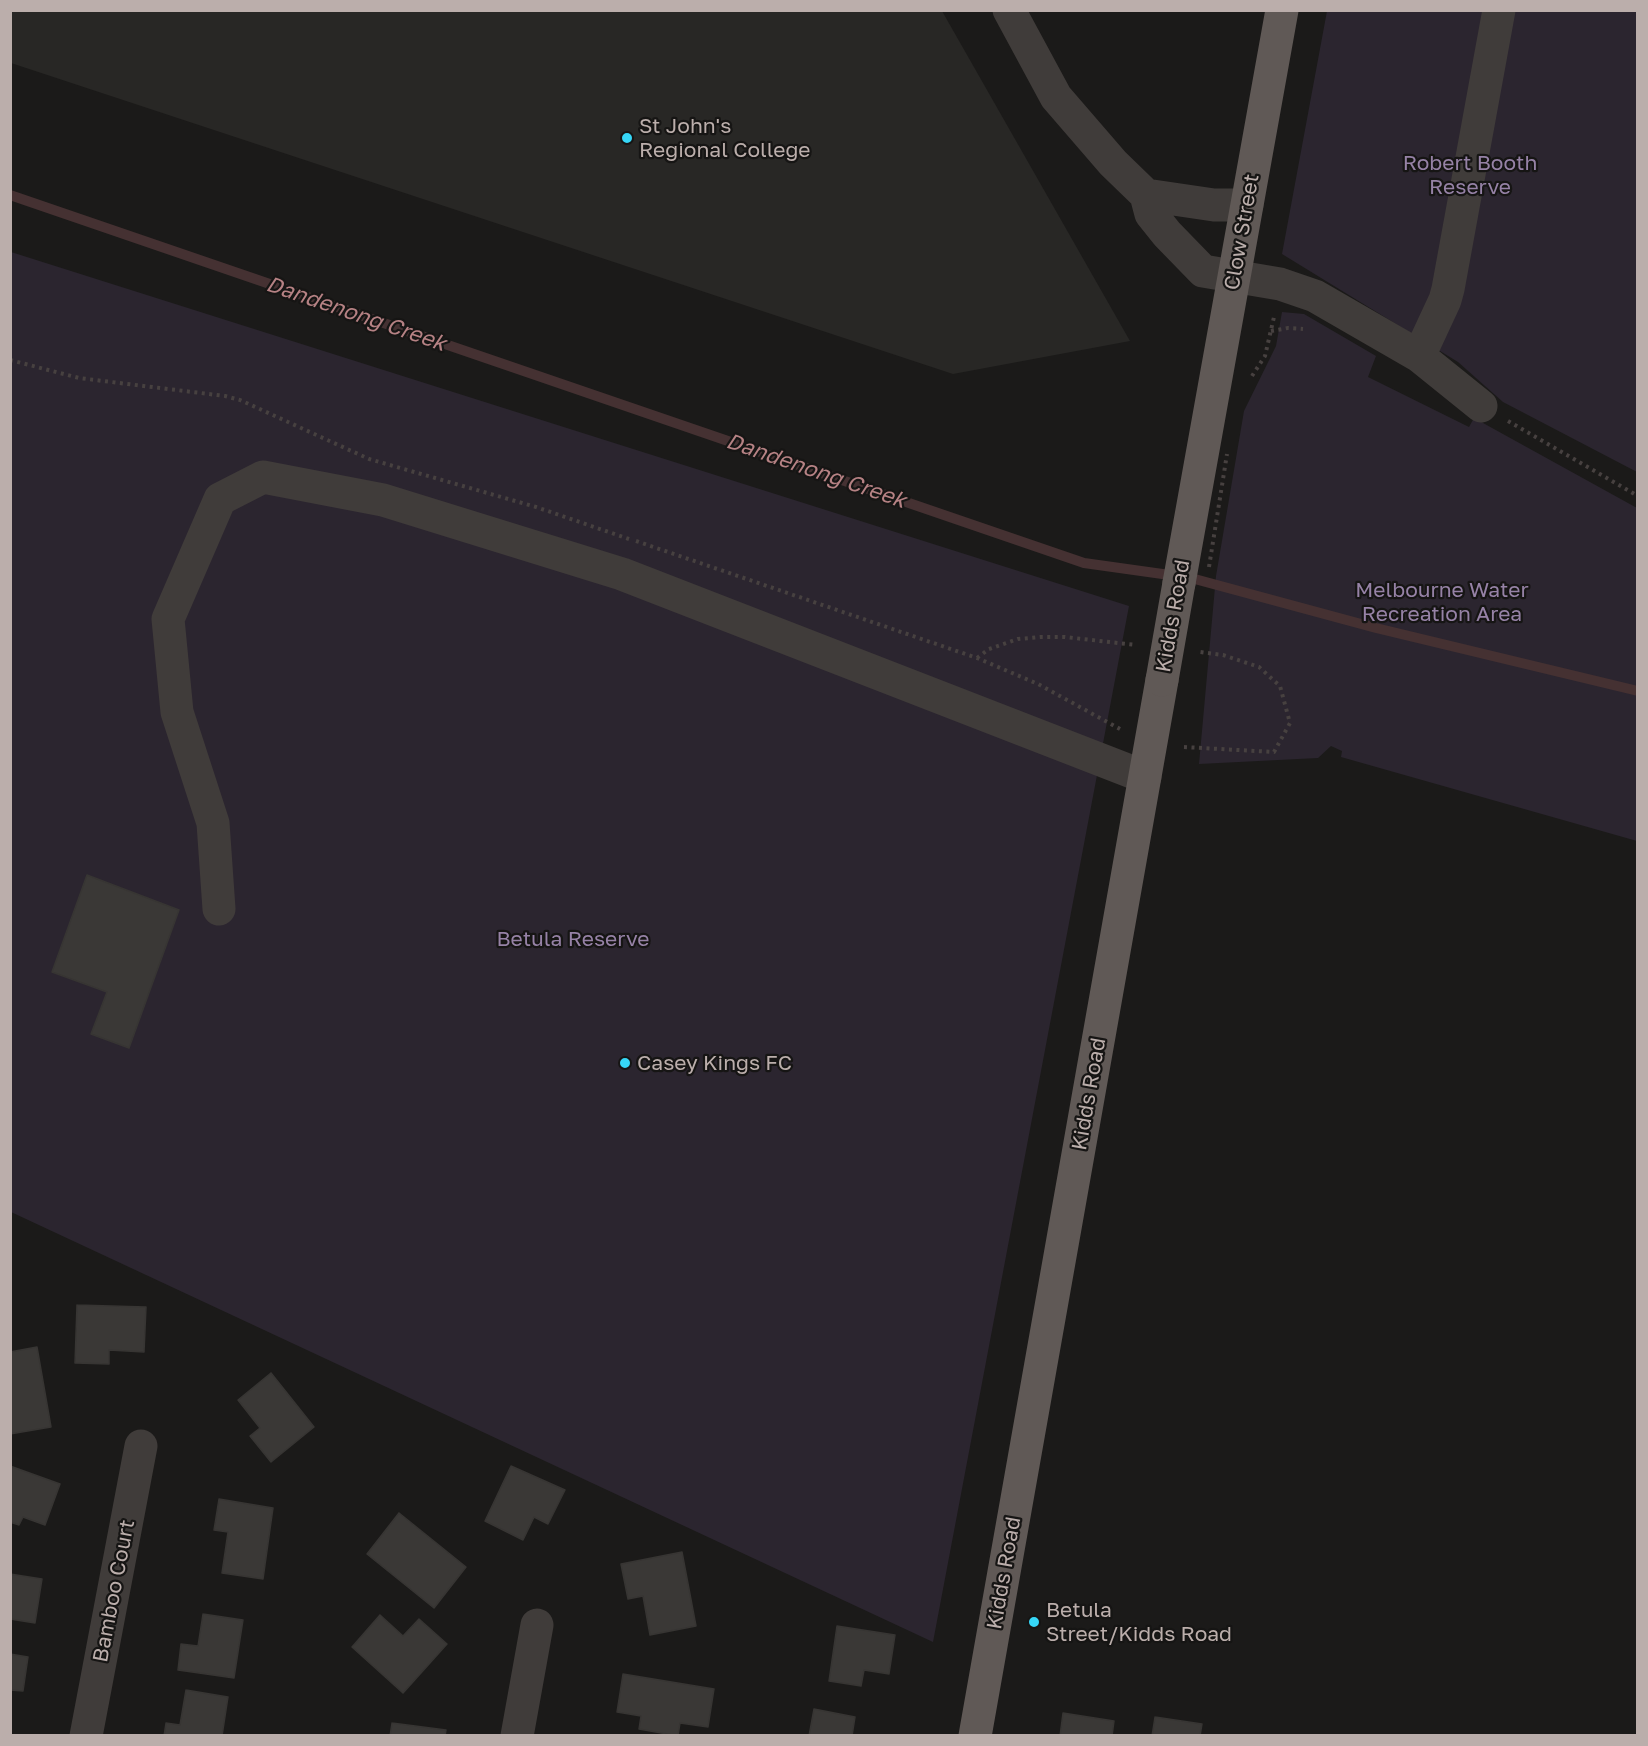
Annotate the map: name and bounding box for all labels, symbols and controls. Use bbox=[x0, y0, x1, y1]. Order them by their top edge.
place label: St John's Regional College bbox=[639, 113, 811, 163]
marker: St John's Regional College bbox=[620, 131, 634, 145]
park label: Robert Booth Reserve bbox=[1403, 150, 1537, 200]
street label: Clow Street bbox=[1219, 172, 1265, 292]
water label: Dandenong Creek bbox=[263, 271, 449, 357]
water label: Dandenong Creek bbox=[723, 428, 909, 514]
street label: Kidds Road bbox=[1151, 558, 1195, 674]
park label: Melbourne Water Recreation Area bbox=[1355, 577, 1529, 627]
park label: Betula Reserve bbox=[496, 926, 650, 952]
street label: Kidds Road bbox=[1067, 1036, 1111, 1152]
place label: Casey Kings FC bbox=[637, 1050, 792, 1076]
marker: Casey Kings FC bbox=[618, 1056, 632, 1070]
street label: Kidds Road bbox=[982, 1515, 1026, 1631]
street label: Bamboo Court bbox=[88, 1518, 140, 1664]
place label: Betula Street/Kidds Road bbox=[1046, 1597, 1232, 1647]
marker: Betula Street/Kidds Road bbox=[1027, 1615, 1041, 1629]

